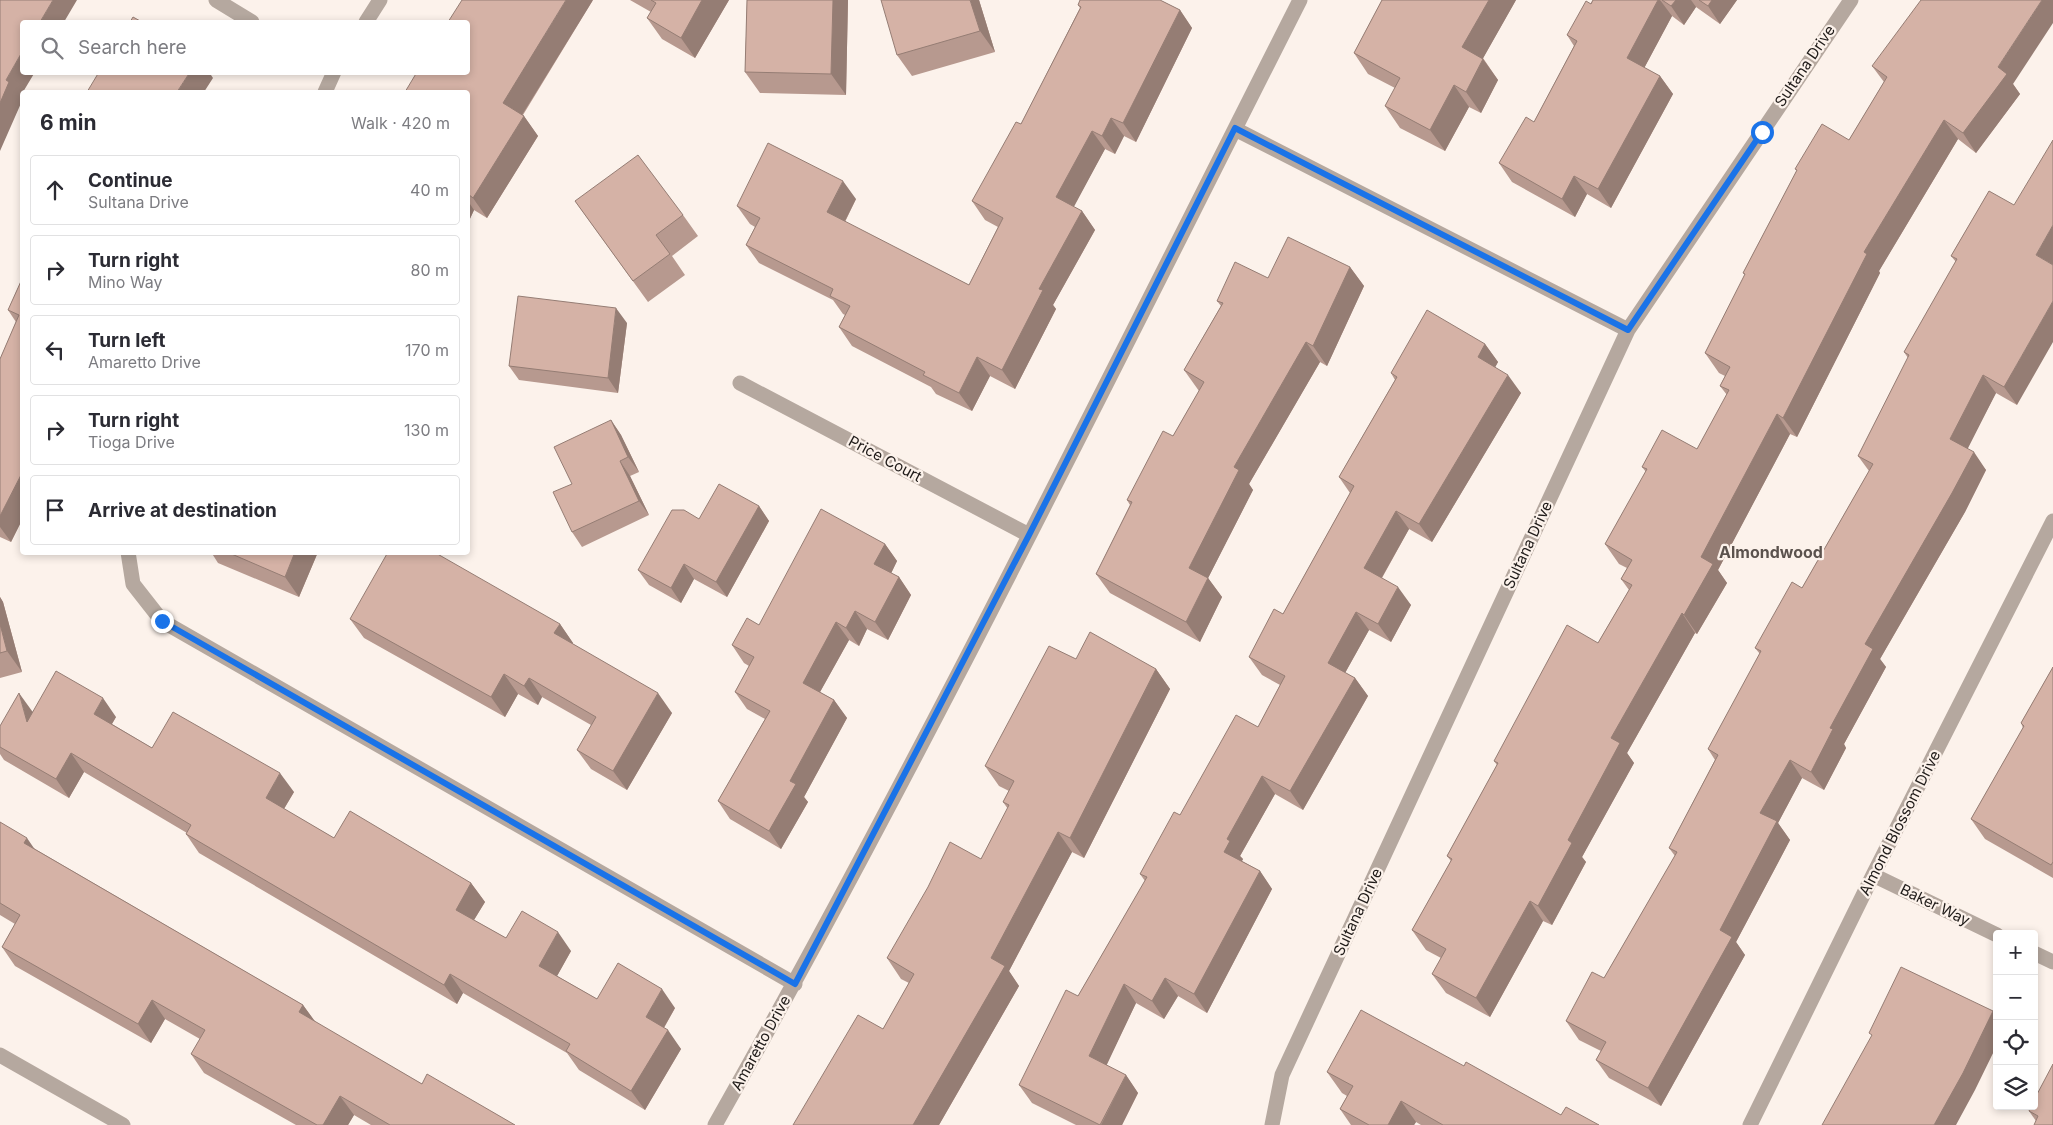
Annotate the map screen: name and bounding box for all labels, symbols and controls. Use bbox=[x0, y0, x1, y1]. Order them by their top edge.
search box bbox=[20, 20, 470, 75]
street label: Sultana Drive bbox=[1770, 21, 1839, 110]
icon: search bbox=[38, 34, 66, 62]
text: Search here bbox=[78, 36, 187, 59]
text: 6 min bbox=[40, 110, 97, 135]
text: Walk · 420 m bbox=[351, 113, 450, 133]
route start bbox=[1751, 121, 1774, 144]
text: Continue bbox=[88, 169, 173, 192]
icon: ahead bbox=[41, 176, 69, 204]
text: 40 m bbox=[410, 180, 449, 200]
text: Sultana Drive bbox=[88, 192, 189, 212]
text: Turn right bbox=[88, 249, 179, 272]
icon: right bbox=[41, 256, 69, 284]
text: 80 m bbox=[410, 260, 449, 280]
text: Mino Way bbox=[88, 272, 163, 292]
text: Turn left bbox=[88, 329, 166, 352]
icon: left bbox=[41, 336, 69, 364]
text: 170 m bbox=[405, 340, 449, 360]
text: Amaretto Drive bbox=[88, 352, 201, 372]
text: Turn right bbox=[88, 409, 179, 432]
icon: right bbox=[41, 416, 69, 444]
text: 130 m bbox=[404, 420, 449, 440]
street label: Price Court bbox=[845, 431, 925, 486]
text: Tioga Drive bbox=[88, 432, 175, 452]
icon: arrive bbox=[41, 496, 69, 524]
street label: Sultana Drive bbox=[1499, 498, 1556, 592]
text: Arrive at destination bbox=[88, 499, 277, 522]
district label: Almondwood bbox=[1719, 542, 1823, 562]
route end bbox=[151, 610, 174, 633]
street label: Almond Blossom Drive bbox=[1855, 747, 1944, 898]
street label: Sultana Drive bbox=[1329, 865, 1386, 959]
street label: Baker Way bbox=[1897, 879, 1974, 930]
map controls bbox=[1993, 930, 2038, 1110]
button: + bbox=[1993, 930, 2038, 975]
button: − bbox=[1993, 975, 2038, 1020]
street label: Amaretto Drive bbox=[727, 992, 795, 1094]
button: locate bbox=[1993, 1020, 2038, 1065]
button: layers bbox=[1993, 1065, 2038, 1110]

